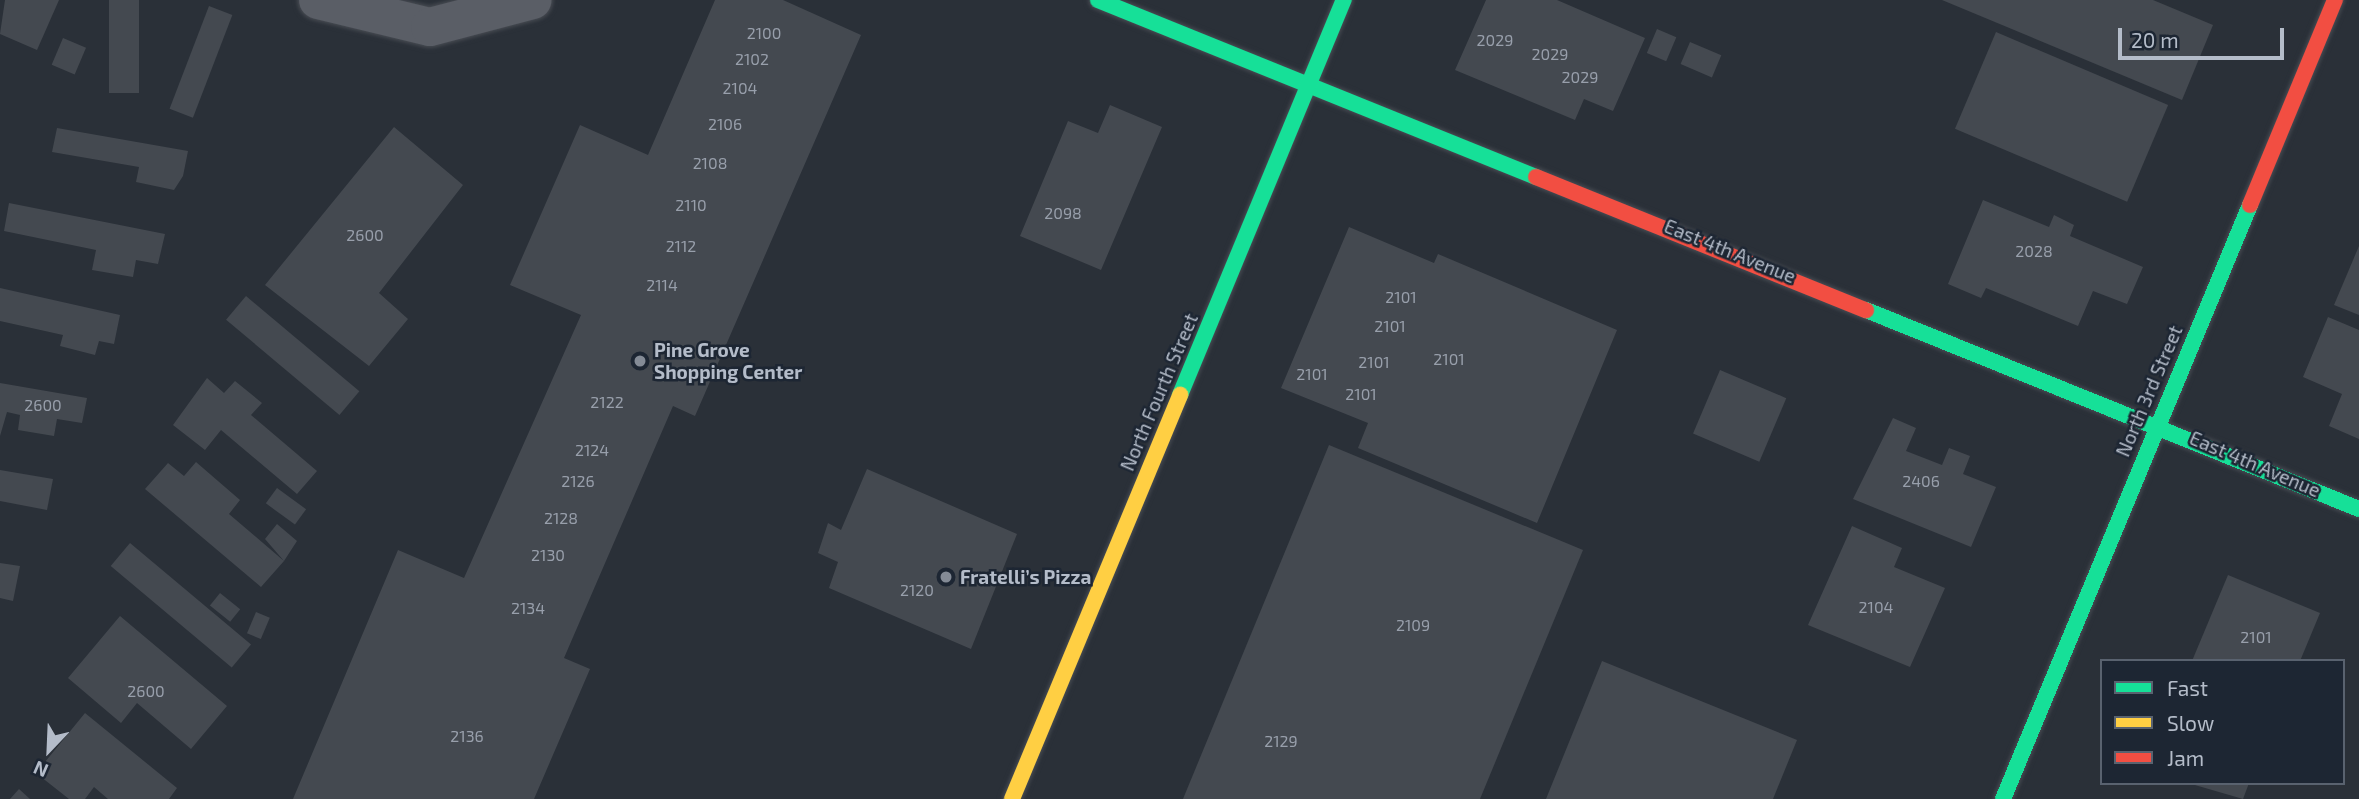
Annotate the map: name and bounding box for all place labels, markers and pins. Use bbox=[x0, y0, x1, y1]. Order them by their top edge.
place label: Pine Grove Shopping Center bbox=[654, 339, 802, 383]
marker: Pine Grove Shopping Center bbox=[632, 353, 648, 369]
place label: Fratelli’s Pizza bbox=[960, 566, 1091, 588]
marker: Fratelli’s Pizza bbox=[938, 569, 954, 585]

